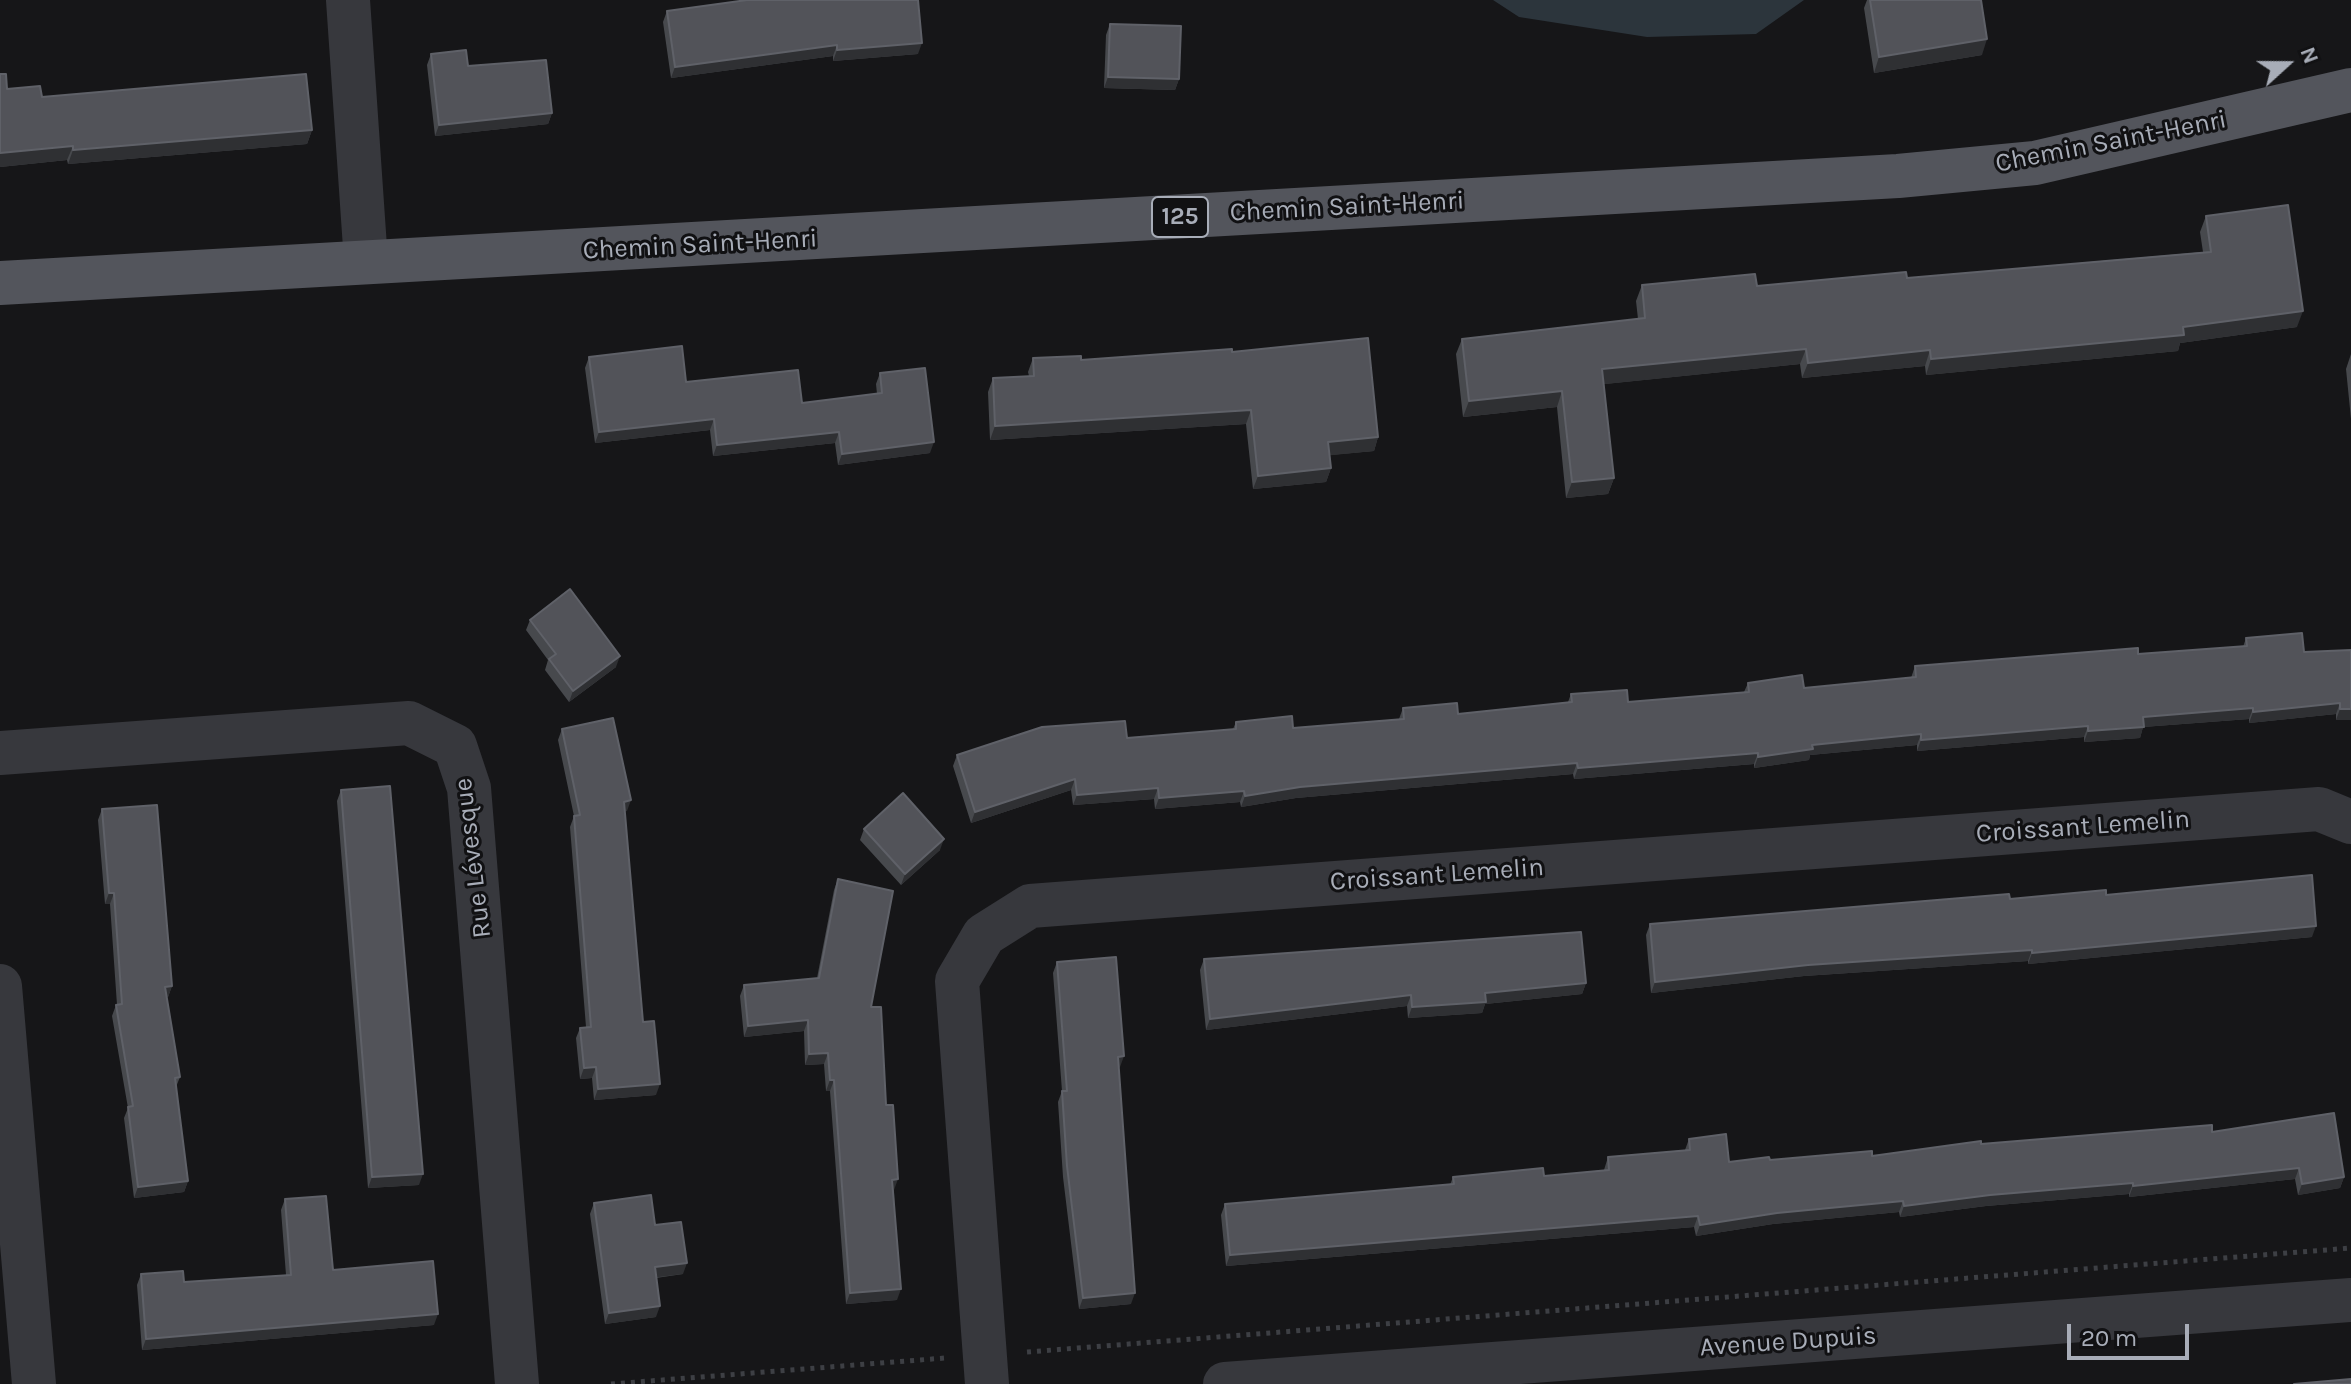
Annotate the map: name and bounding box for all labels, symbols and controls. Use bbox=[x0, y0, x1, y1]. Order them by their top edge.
north arrow bbox=[2247, 24, 2327, 104]
text: N bbox=[2294, 43, 2324, 67]
street label: Chemin Saint-Henri bbox=[1993, 104, 2229, 180]
street label: Chemin Saint-Henri bbox=[1229, 185, 1465, 229]
road number: 125 bbox=[1152, 197, 1208, 237]
street label: Chemin Saint-Henri bbox=[582, 223, 818, 267]
street label: Rue Lévesque bbox=[448, 776, 498, 940]
street label: Croissant Lemelin bbox=[1975, 804, 2191, 850]
street label: Croissant Lemelin bbox=[1329, 852, 1545, 898]
scale bar bbox=[2071, 1308, 2193, 1358]
street label: Avenue Dupuis bbox=[1699, 1320, 1877, 1364]
text: 20 m bbox=[2081, 1324, 2137, 1352]

